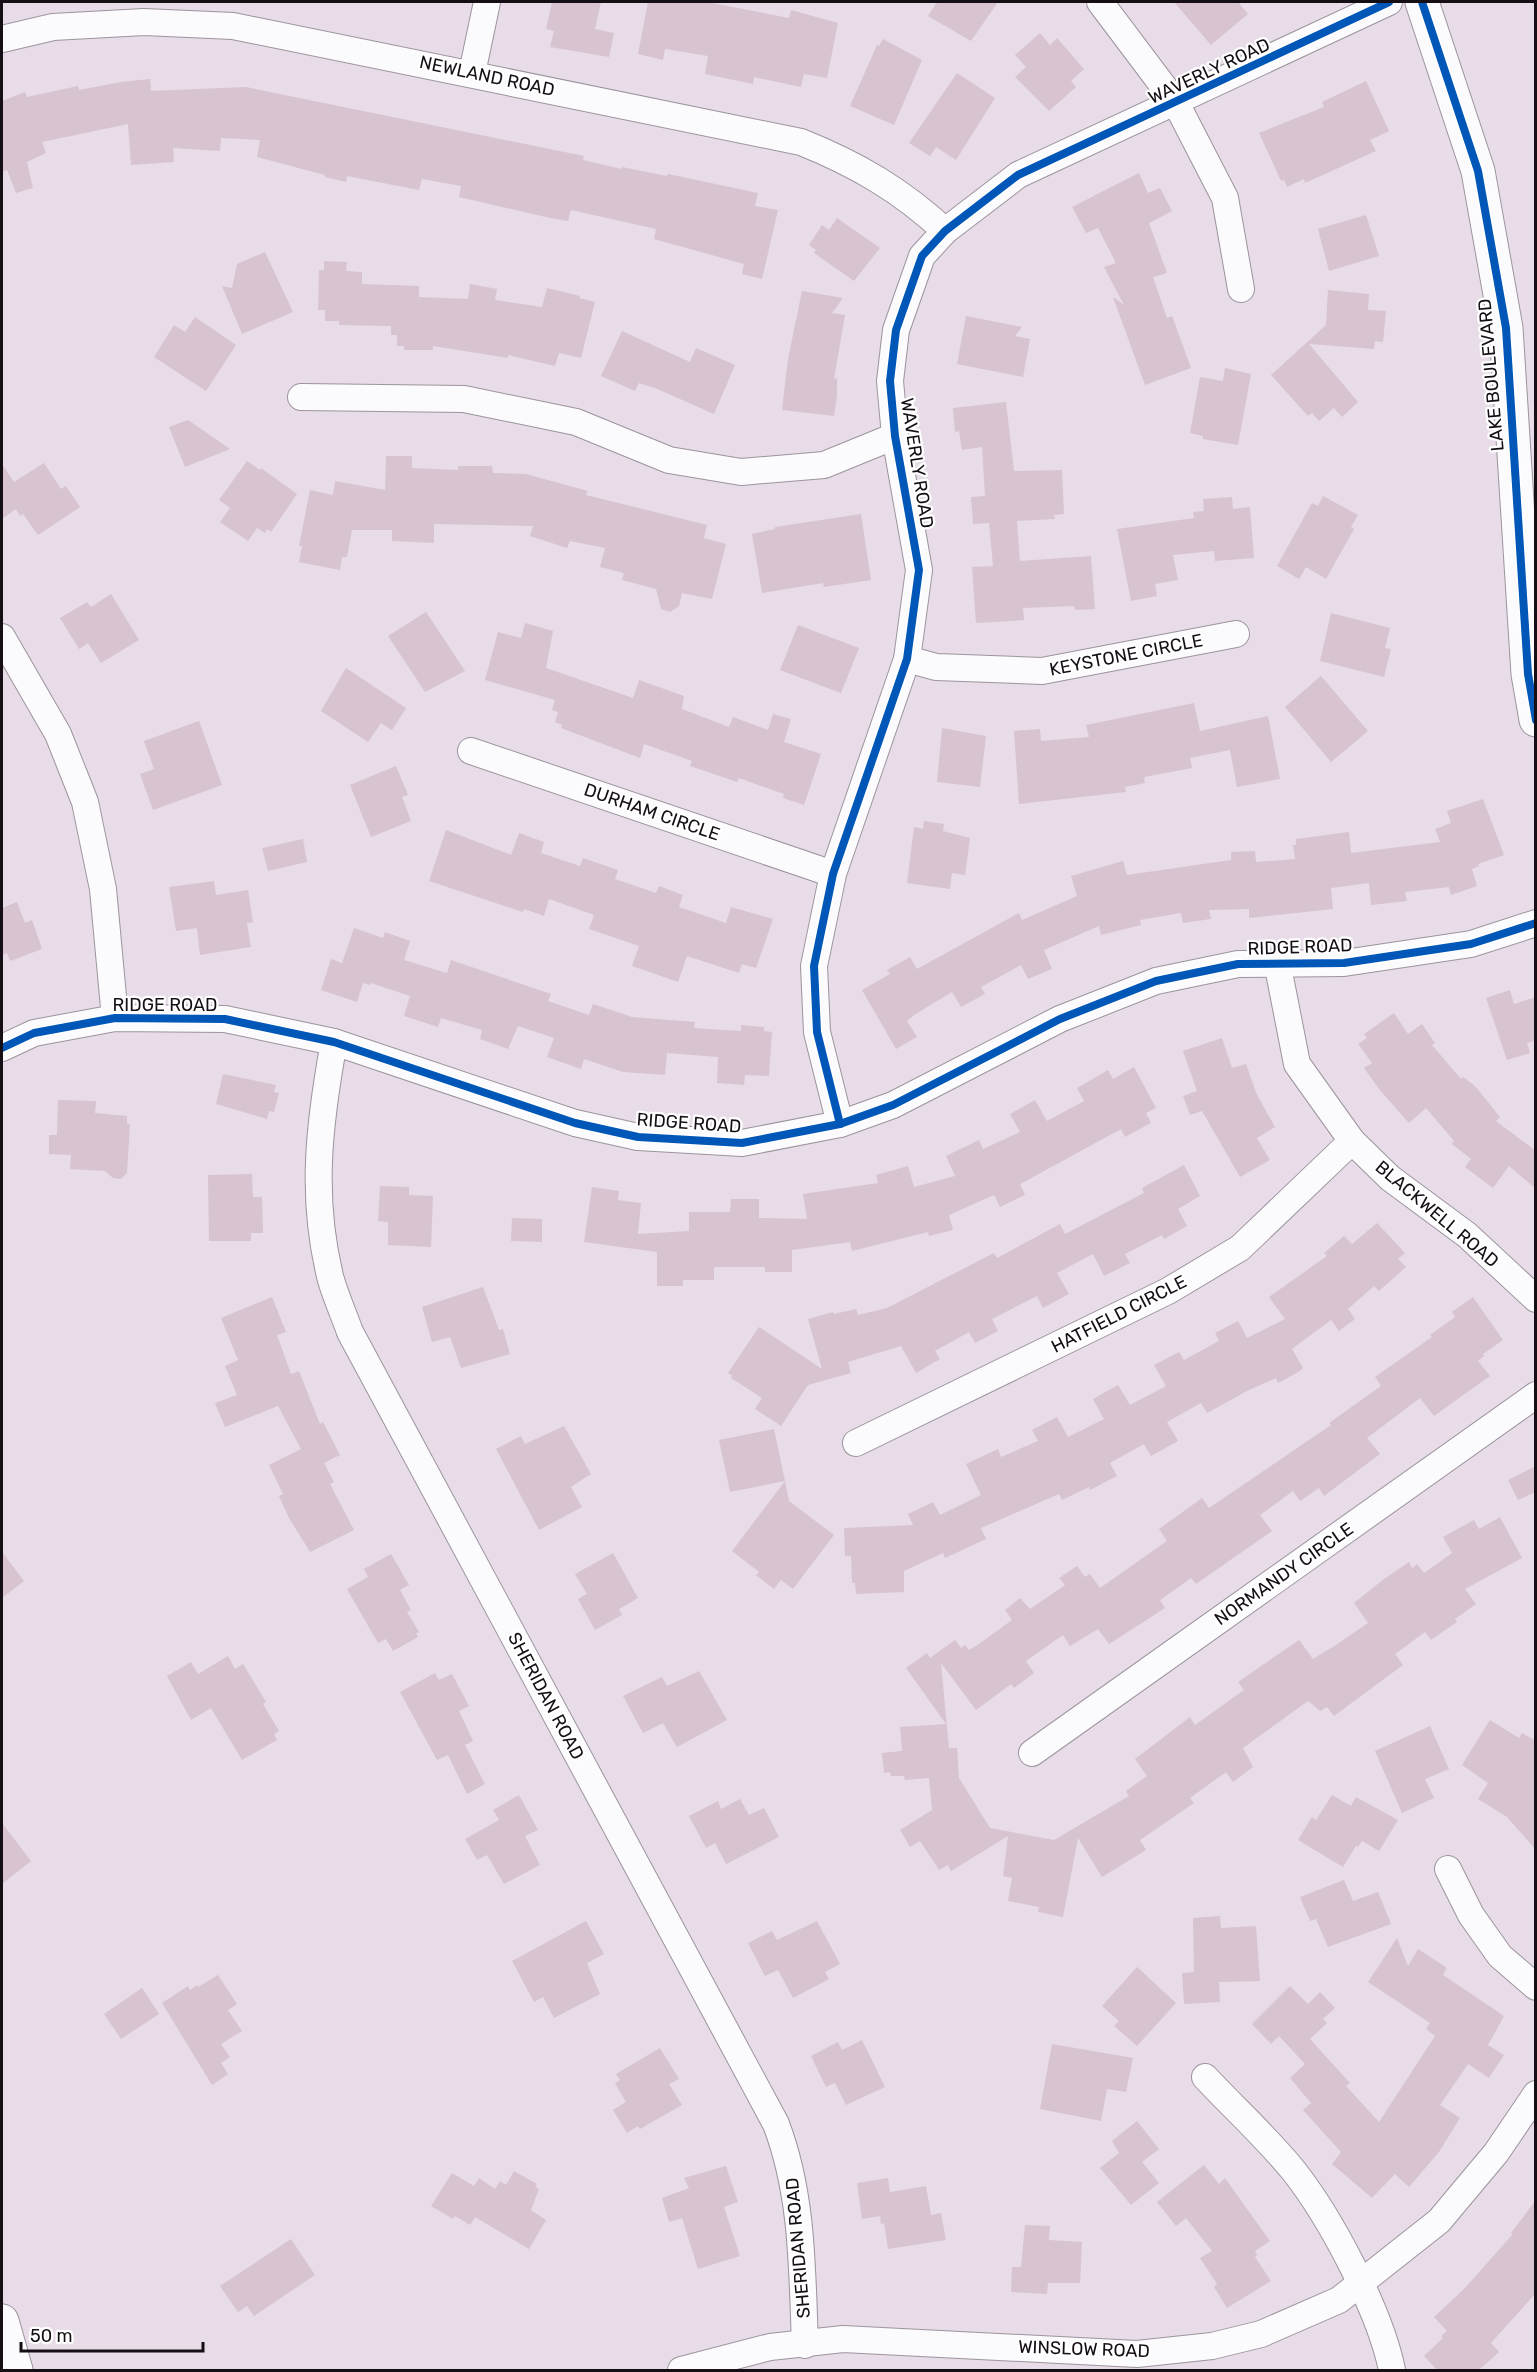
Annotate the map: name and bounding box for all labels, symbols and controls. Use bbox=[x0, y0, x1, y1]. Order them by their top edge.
street label: WAVERLY ROAD bbox=[1145, 33, 1273, 109]
street label: NEWLAND ROAD bbox=[417, 51, 557, 101]
street label: LAKE BOULEVARD bbox=[1473, 298, 1509, 452]
street label: WAVERLY ROAD bbox=[896, 396, 938, 530]
street label: KEYSTONE CIRCLE bbox=[1047, 629, 1205, 681]
street label: DURHAM CIRCLE bbox=[581, 778, 723, 846]
street label: RIDGE ROAD bbox=[1247, 934, 1353, 960]
street label: RIDGE ROAD bbox=[113, 994, 217, 1016]
street label: RIDGE ROAD bbox=[636, 1108, 742, 1138]
street label: BLACKWELL ROAD bbox=[1371, 1156, 1503, 1272]
street label: HATFIELD CIRCLE bbox=[1048, 1270, 1190, 1358]
street label: NORMANDY CIRCLE bbox=[1210, 1518, 1358, 1630]
street label: SHERIDAN ROAD bbox=[503, 1629, 589, 1763]
street label: SHERIDAN ROAD bbox=[781, 2177, 815, 2319]
scale bar bbox=[21, 2315, 202, 2353]
text: 50 m bbox=[30, 2325, 73, 2347]
street label: WINSLOW ROAD bbox=[1018, 2336, 1150, 2362]

